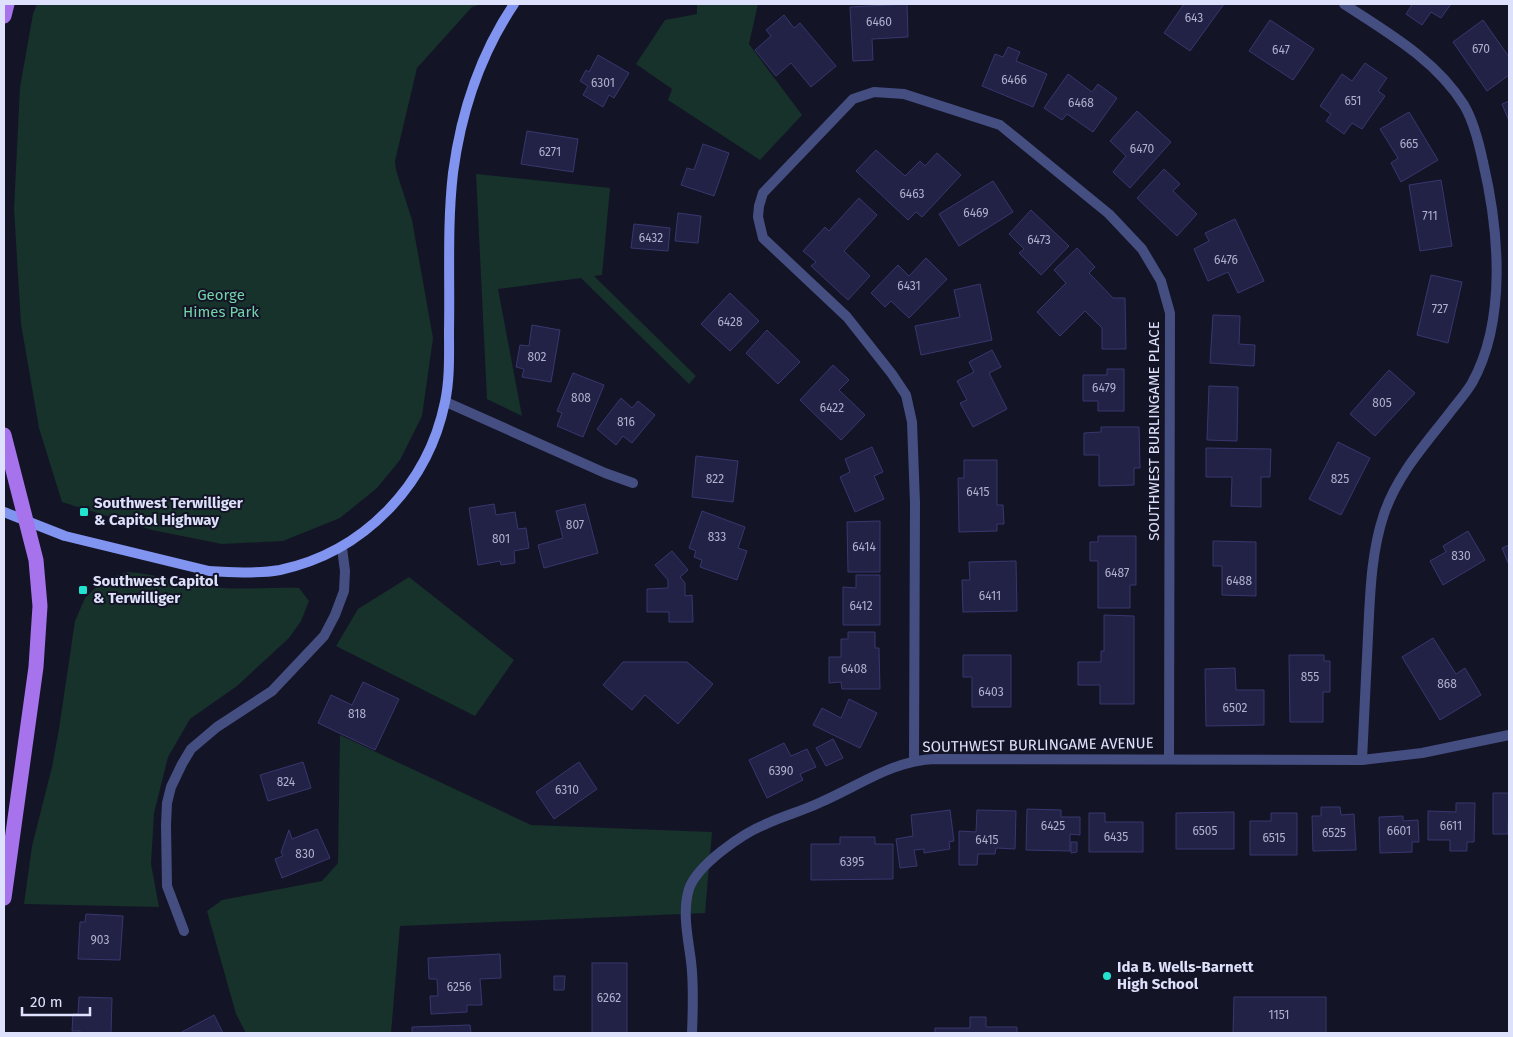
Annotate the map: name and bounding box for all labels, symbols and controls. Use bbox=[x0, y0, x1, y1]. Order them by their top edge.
house number: 643 bbox=[1185, 11, 1203, 25]
house number: 6460 bbox=[866, 15, 892, 29]
house number: 670 bbox=[1472, 42, 1490, 56]
house number: 647 bbox=[1272, 43, 1290, 57]
house number: 6466 bbox=[1001, 73, 1027, 87]
house number: 6301 bbox=[591, 76, 615, 90]
house number: 651 bbox=[1345, 94, 1361, 108]
house number: 6468 bbox=[1068, 96, 1094, 110]
house number: 665 bbox=[1400, 137, 1418, 151]
house number: 6470 bbox=[1130, 142, 1154, 156]
house number: 6271 bbox=[539, 145, 561, 159]
house number: 6463 bbox=[899, 187, 925, 201]
house number: 6469 bbox=[963, 206, 989, 220]
house number: 711 bbox=[1422, 209, 1438, 223]
house number: 6432 bbox=[639, 231, 663, 245]
house number: 6473 bbox=[1027, 233, 1051, 247]
house number: 6476 bbox=[1214, 253, 1238, 267]
house number: 6431 bbox=[897, 279, 921, 293]
park label: George Himes Park bbox=[183, 286, 259, 321]
house number: 727 bbox=[1432, 302, 1448, 316]
house number: 6428 bbox=[717, 315, 743, 329]
street label: SOUTHWEST BURLINGAME PLACE bbox=[1145, 321, 1163, 541]
house number: 802 bbox=[527, 350, 547, 364]
house number: 6479 bbox=[1092, 381, 1116, 395]
house number: 808 bbox=[571, 391, 591, 405]
house number: 805 bbox=[1372, 396, 1392, 410]
house number: 6422 bbox=[820, 401, 844, 415]
house number: 816 bbox=[617, 415, 635, 429]
house number: 822 bbox=[706, 472, 724, 486]
house number: 825 bbox=[1331, 472, 1349, 486]
house number: 6415 bbox=[966, 485, 990, 499]
place label: Southwest Terwilliger & Capitol Highway bbox=[94, 494, 244, 529]
marker: Southwest Terwilliger & Capitol Highway bbox=[78, 506, 90, 518]
house number: 807 bbox=[566, 518, 584, 532]
house number: 833 bbox=[708, 530, 726, 544]
house number: 801 bbox=[492, 532, 510, 546]
house number: 6414 bbox=[852, 540, 876, 554]
house number: 830 bbox=[1451, 549, 1471, 563]
house number: 6487 bbox=[1105, 566, 1129, 580]
place label: Southwest Capitol & Terwilliger bbox=[93, 572, 219, 607]
house number: 6488 bbox=[1226, 574, 1252, 588]
marker: Southwest Capitol & Terwilliger bbox=[77, 584, 89, 596]
house number: 6411 bbox=[979, 589, 1001, 603]
house number: 6412 bbox=[849, 599, 873, 613]
house number: 6408 bbox=[841, 662, 867, 676]
house number: 855 bbox=[1301, 670, 1319, 684]
house number: 868 bbox=[1437, 677, 1457, 691]
house number: 6403 bbox=[978, 685, 1004, 699]
house number: 6502 bbox=[1223, 701, 1247, 715]
house number: 818 bbox=[348, 707, 366, 721]
street label: SOUTHWEST BURLINGAME AVENUE bbox=[922, 734, 1154, 756]
house number: 6390 bbox=[768, 764, 794, 778]
house number: 824 bbox=[277, 775, 296, 789]
house number: 6310 bbox=[555, 783, 579, 797]
house number: 6425 bbox=[1041, 819, 1065, 833]
house number: 6611 bbox=[1440, 819, 1462, 833]
house number: 6505 bbox=[1192, 824, 1218, 838]
house number: 6601 bbox=[1387, 824, 1411, 838]
house number: 6525 bbox=[1322, 826, 1346, 840]
house number: 6435 bbox=[1104, 830, 1128, 844]
house number: 6515 bbox=[1263, 831, 1285, 845]
house number: 6415 bbox=[975, 833, 999, 847]
house number: 830 bbox=[295, 847, 315, 861]
house number: 6395 bbox=[840, 855, 864, 869]
house number: 903 bbox=[91, 933, 109, 947]
place label: Ida B. Wells-Barnett High School bbox=[1117, 958, 1254, 993]
marker: Ida B. Wells-Barnett High School bbox=[1101, 970, 1113, 982]
house number: 6256 bbox=[447, 980, 471, 994]
scale bar bbox=[22, 984, 90, 1016]
house number: 6262 bbox=[597, 991, 621, 1005]
text: 20 m bbox=[30, 993, 63, 1011]
house number: 1151 bbox=[1269, 1008, 1289, 1022]

